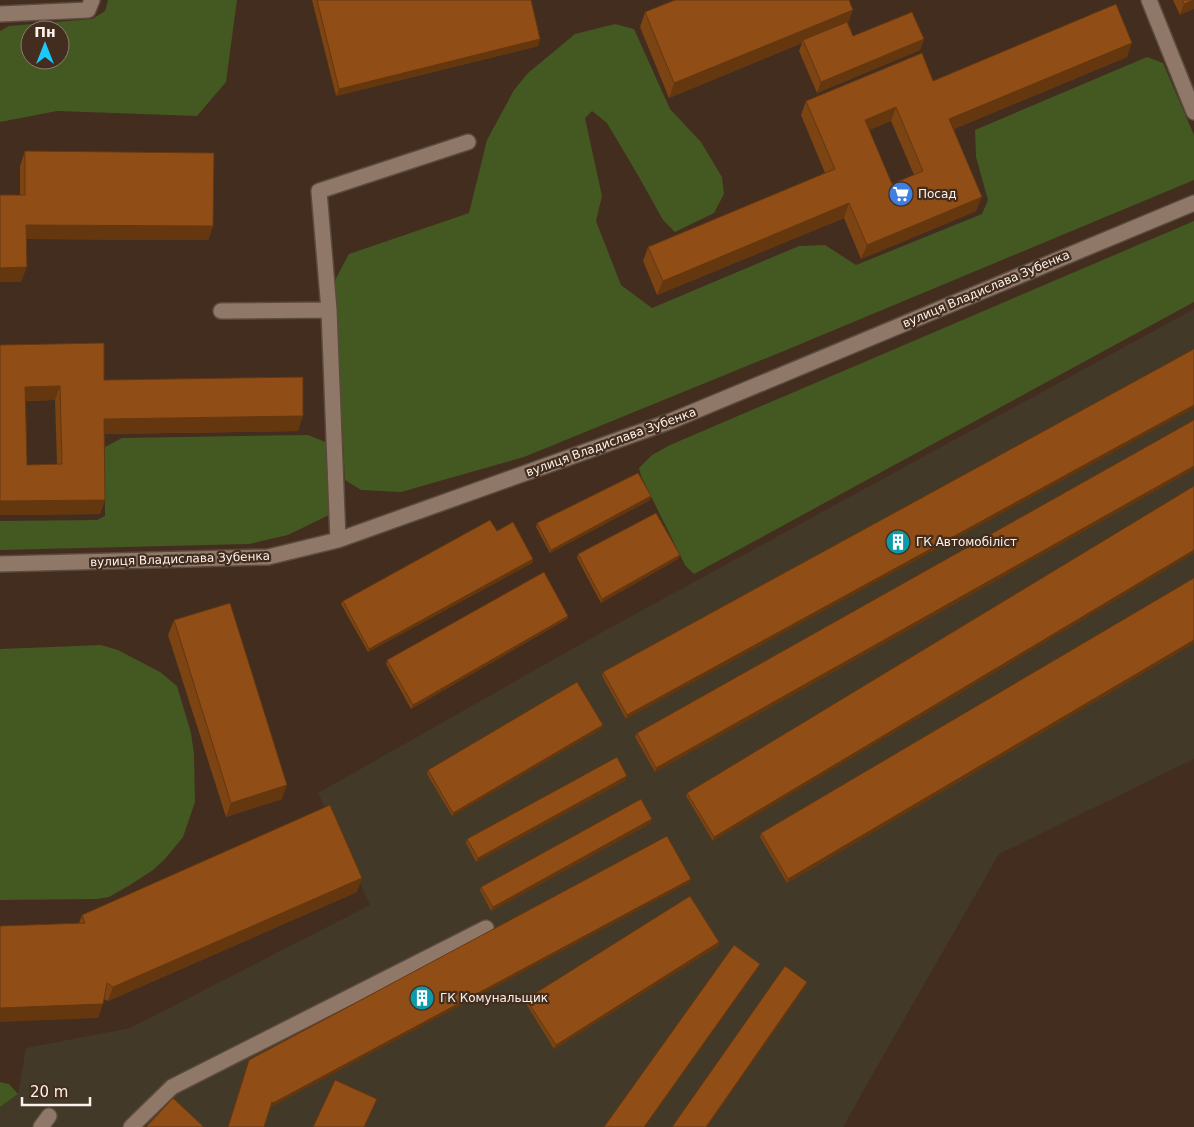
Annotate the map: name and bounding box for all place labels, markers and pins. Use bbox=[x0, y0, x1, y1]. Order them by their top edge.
supermarket icon: Посад bbox=[888, 181, 914, 207]
place label: Посад bbox=[918, 187, 957, 201]
building icon: ГК Автомобіліст bbox=[885, 529, 911, 555]
place label: ГК Автомобіліст bbox=[916, 535, 1017, 549]
building icon: ГК Комунальщик bbox=[409, 985, 435, 1011]
place label: ГК Комунальщик bbox=[440, 991, 548, 1005]

